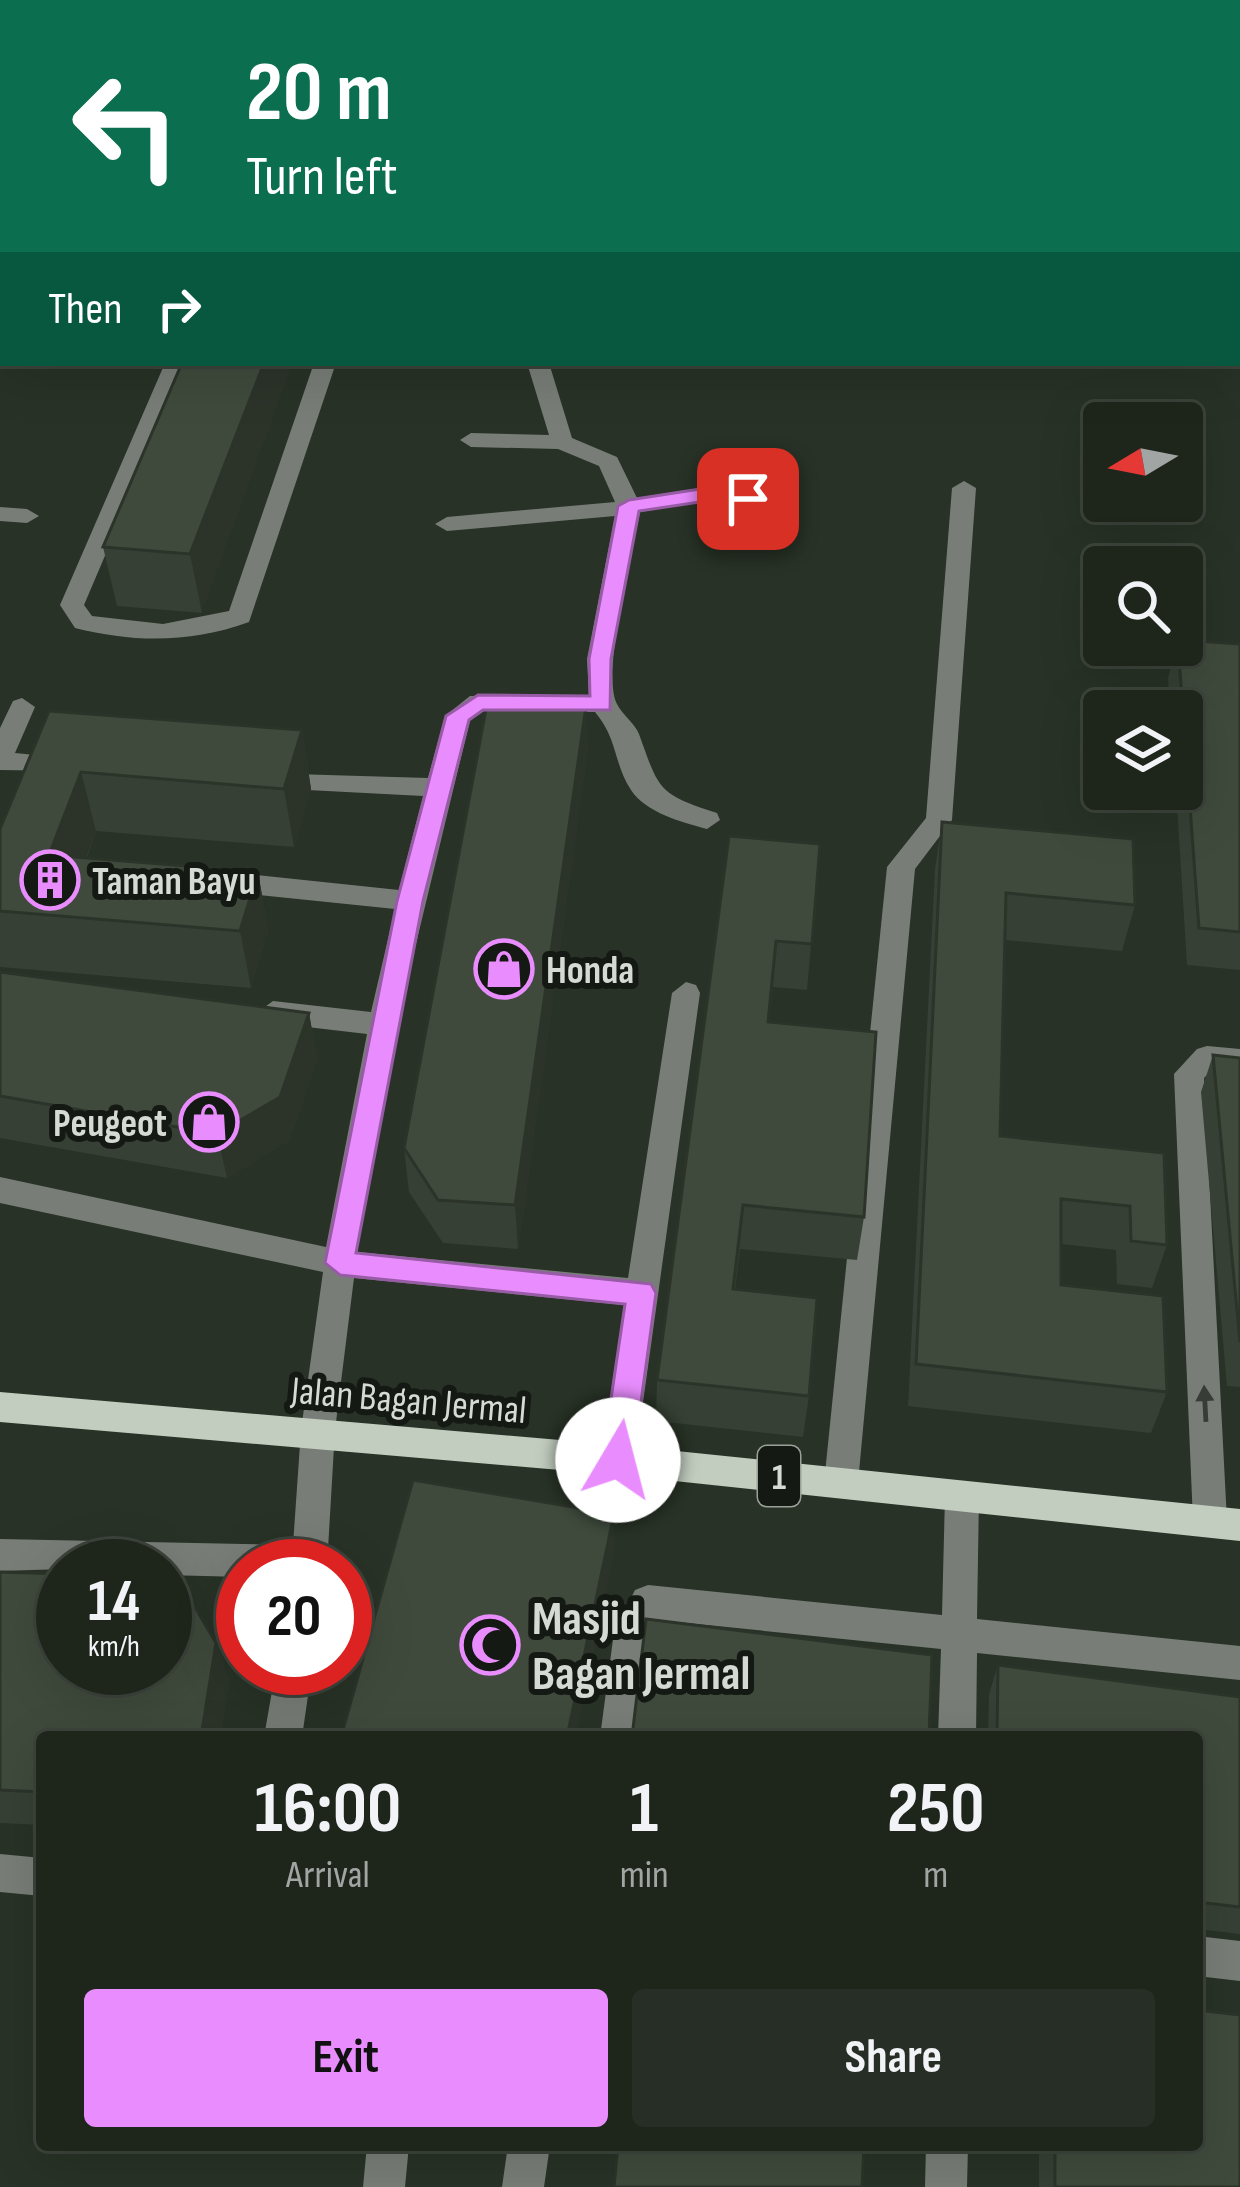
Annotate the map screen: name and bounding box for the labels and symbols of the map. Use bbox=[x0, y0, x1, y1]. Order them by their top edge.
north arrow bbox=[1083, 402, 1203, 522]
pin bbox=[697, 448, 799, 550]
building icon: Taman Bayu bbox=[19, 849, 81, 911]
place label: Taman Bayu bbox=[92, 859, 256, 906]
shop icon: Honda bbox=[473, 938, 535, 1000]
place label: Honda bbox=[546, 948, 634, 995]
shop icon: Peugeot bbox=[178, 1091, 240, 1153]
place label: Peugeot bbox=[53, 1101, 167, 1148]
street label: Jalan Bagan Jermal bbox=[288, 1368, 528, 1435]
one-way arrow bbox=[1195, 1384, 1214, 1422]
position arrow bbox=[555, 1397, 681, 1523]
road number: 1 bbox=[758, 1446, 800, 1506]
speed limit sign: 20 bbox=[216, 1539, 372, 1695]
place label: Masjid Bagan Jermal bbox=[532, 1591, 750, 1703]
mosque icon: Masjid Bagan Jermal bbox=[459, 1614, 521, 1676]

